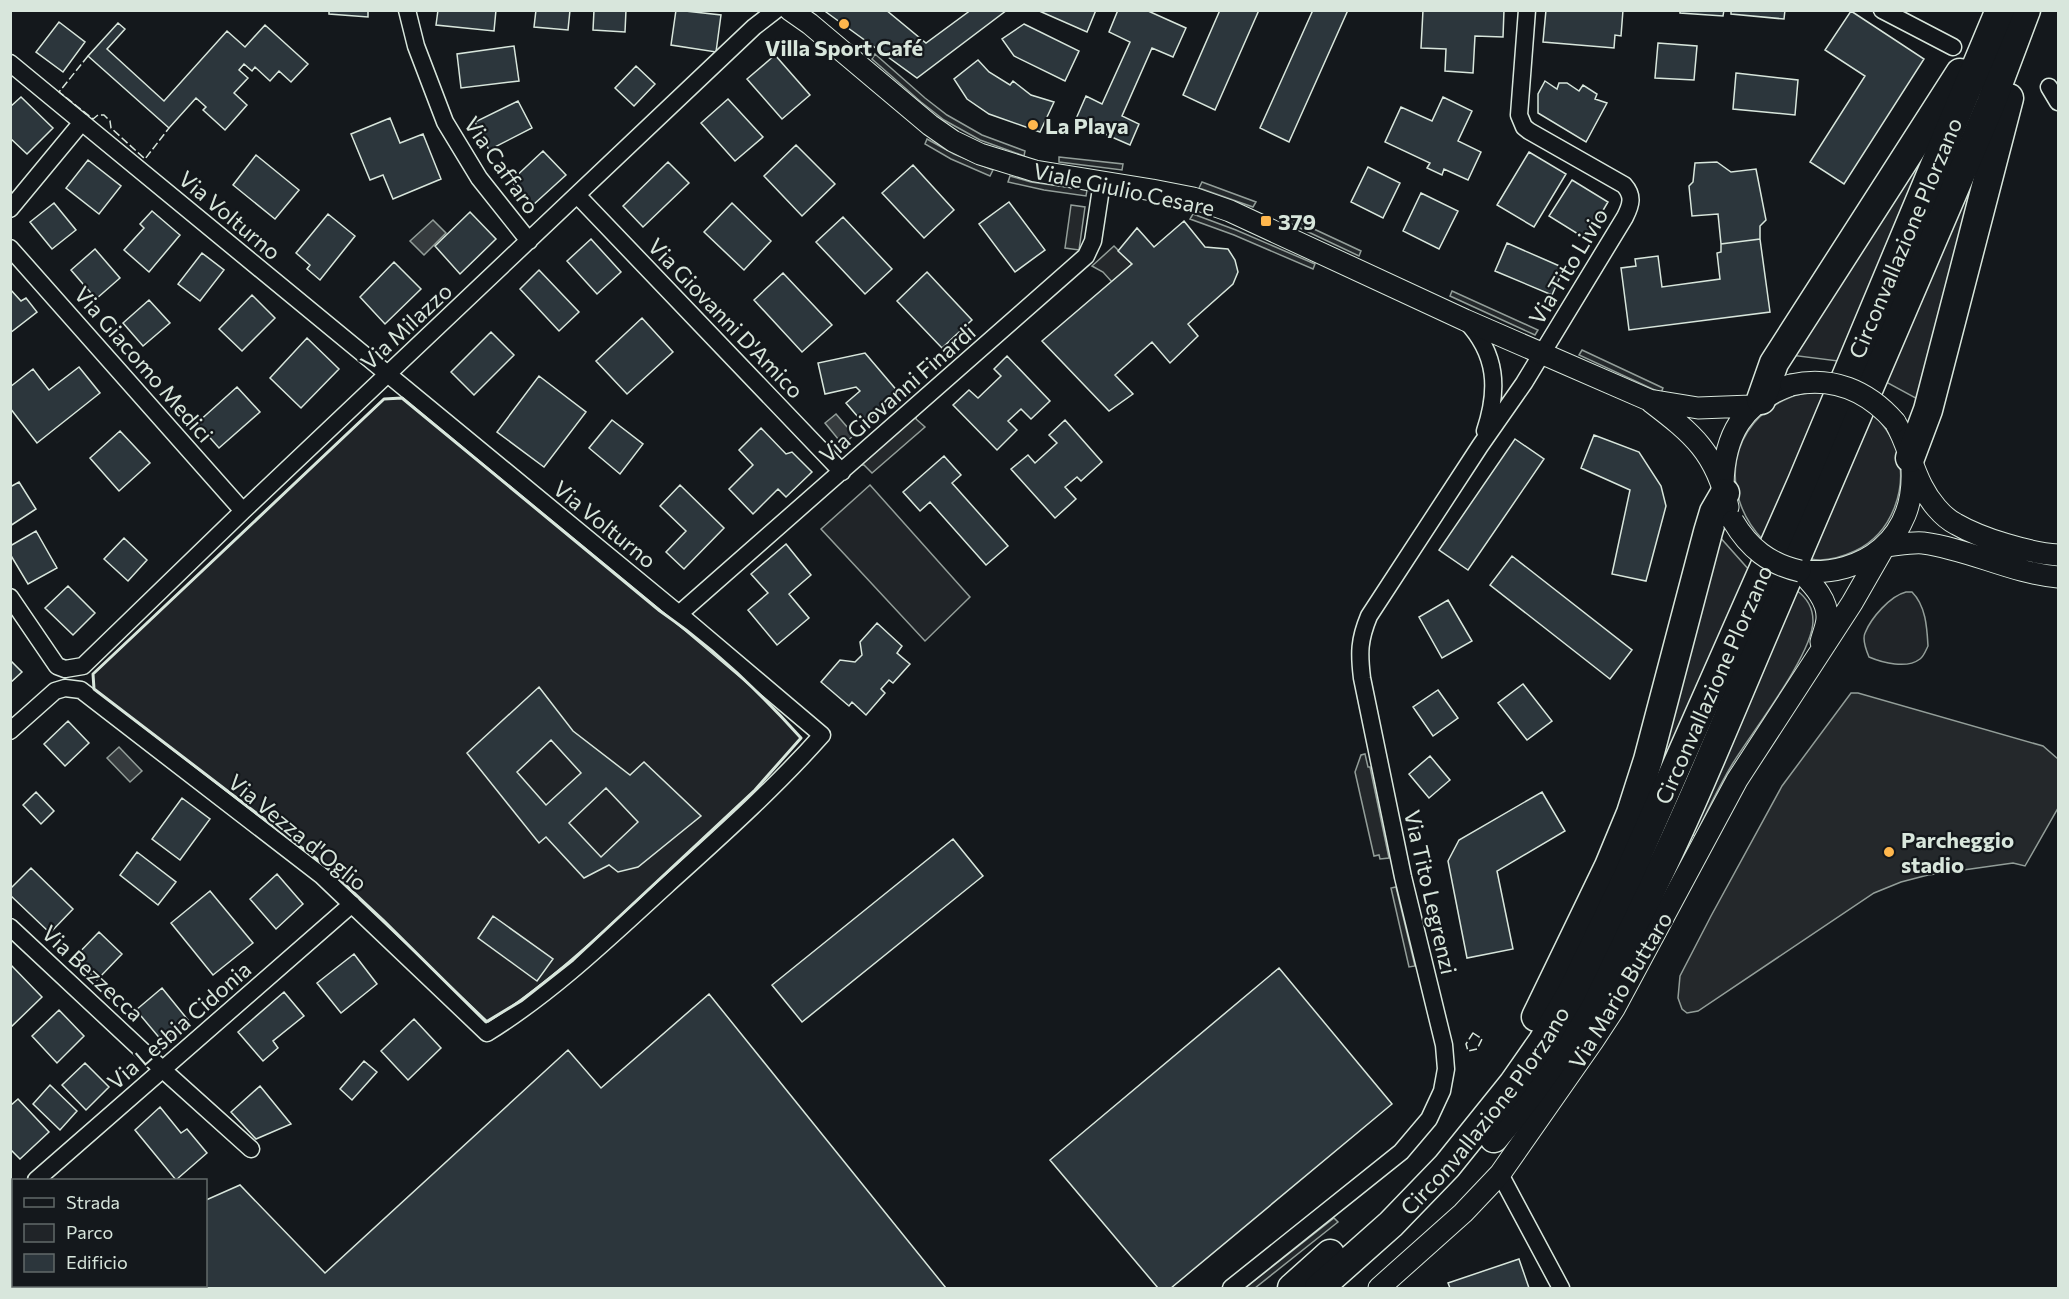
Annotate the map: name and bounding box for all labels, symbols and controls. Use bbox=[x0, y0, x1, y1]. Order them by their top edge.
marker: Villa Sport Café bbox=[837, 17, 851, 31]
place label: Villa Sport Café bbox=[765, 34, 923, 61]
street label: Via Caffaro bbox=[459, 111, 545, 219]
place label: La Playa bbox=[1045, 112, 1129, 139]
street label: Circonvallazione Plorzano bbox=[1842, 113, 1967, 362]
marker: La Playa bbox=[1026, 118, 1040, 132]
street label: Viale Giulio Cesare bbox=[1031, 157, 1217, 221]
street label: Via Volturno bbox=[174, 165, 286, 265]
street label: Via Tito Livio bbox=[1523, 203, 1613, 329]
place label: 379 bbox=[1278, 208, 1316, 235]
marker: 379 bbox=[1259, 214, 1273, 228]
street label: Via Giovanni D'Amico bbox=[643, 232, 809, 404]
street label: Via Milazzo bbox=[355, 277, 457, 375]
street label: Via Giacomo Medici bbox=[69, 280, 219, 448]
street label: Via Giovanni Finardi bbox=[813, 318, 981, 468]
street label: Via Volturno bbox=[548, 474, 662, 574]
street label: Circonvallazione Plorzano bbox=[1648, 561, 1777, 808]
street label: Via Vezza d'Oglio bbox=[223, 768, 373, 896]
street label: Via Tito Legrenzi bbox=[1399, 807, 1463, 977]
place label: Parcheggio stadio bbox=[1901, 826, 2014, 878]
marker: Parcheggio stadio bbox=[1882, 845, 1896, 859]
street label: Via Mario Buttaro bbox=[1563, 907, 1677, 1073]
street label: Via Bezzecca bbox=[37, 919, 149, 1027]
street label: Via Lesbia Cidonia bbox=[102, 955, 256, 1095]
street label: Circonvallazione Plorzano bbox=[1394, 1001, 1574, 1220]
legend bbox=[12, 1179, 207, 1287]
text: Strada bbox=[66, 1191, 120, 1213]
text: Parco bbox=[66, 1221, 113, 1243]
text: Edificio bbox=[66, 1251, 128, 1273]

